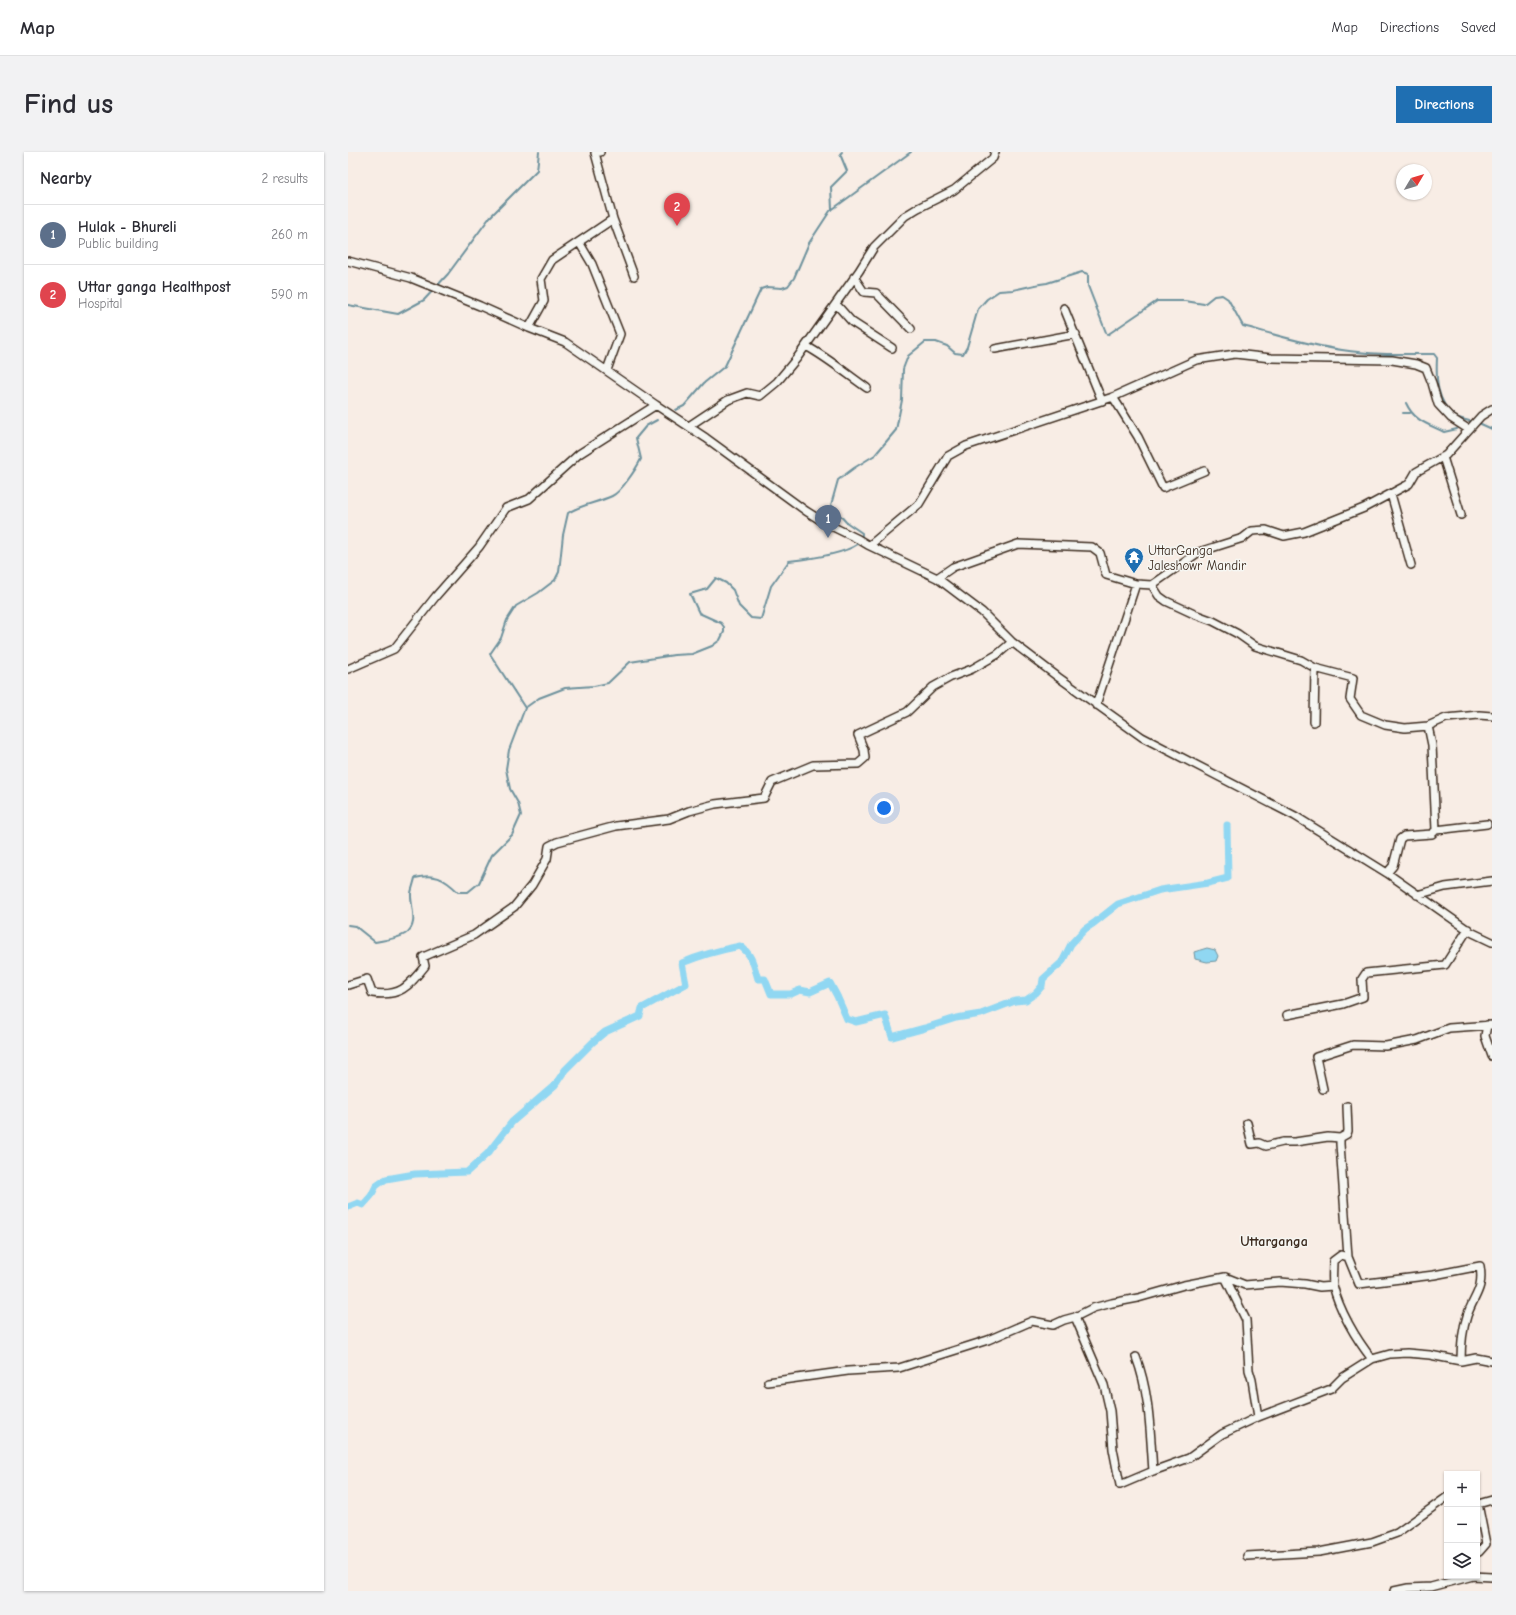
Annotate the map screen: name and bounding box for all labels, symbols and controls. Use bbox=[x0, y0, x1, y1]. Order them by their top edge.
text: Map bbox=[20, 17, 55, 39]
text: Map bbox=[1331, 19, 1358, 36]
text: Directions bbox=[1380, 19, 1439, 36]
text: Saved bbox=[1461, 19, 1496, 36]
button: Directions bbox=[1396, 86, 1492, 123]
text: Find us bbox=[24, 88, 113, 120]
north arrow bbox=[1396, 164, 1432, 200]
text: Nearby bbox=[40, 169, 91, 188]
text: 2 results bbox=[261, 171, 308, 186]
pin: 2 bbox=[664, 193, 690, 226]
text: Hulak - Bhureli bbox=[78, 218, 177, 236]
text: 1 bbox=[50, 227, 56, 242]
text: 260 m bbox=[271, 227, 308, 242]
text: Public building bbox=[78, 236, 159, 251]
text: Uttar ganga Healthpost bbox=[78, 278, 231, 296]
text: 2 bbox=[50, 287, 56, 302]
text: 590 m bbox=[271, 287, 308, 302]
text: Hospital bbox=[78, 296, 122, 311]
pin: 1 bbox=[815, 505, 841, 538]
place label: UttarGanga Jaleshowr Mandir bbox=[1148, 543, 1247, 573]
temple icon: UttarGanga Jaleshowr Mandir bbox=[1123, 546, 1145, 574]
your location bbox=[874, 798, 894, 818]
district label: Uttarganga bbox=[1240, 1233, 1308, 1250]
map controls bbox=[1444, 1471, 1480, 1579]
button: + bbox=[1444, 1471, 1480, 1507]
button: − bbox=[1444, 1507, 1480, 1543]
button: layers bbox=[1444, 1543, 1480, 1579]

